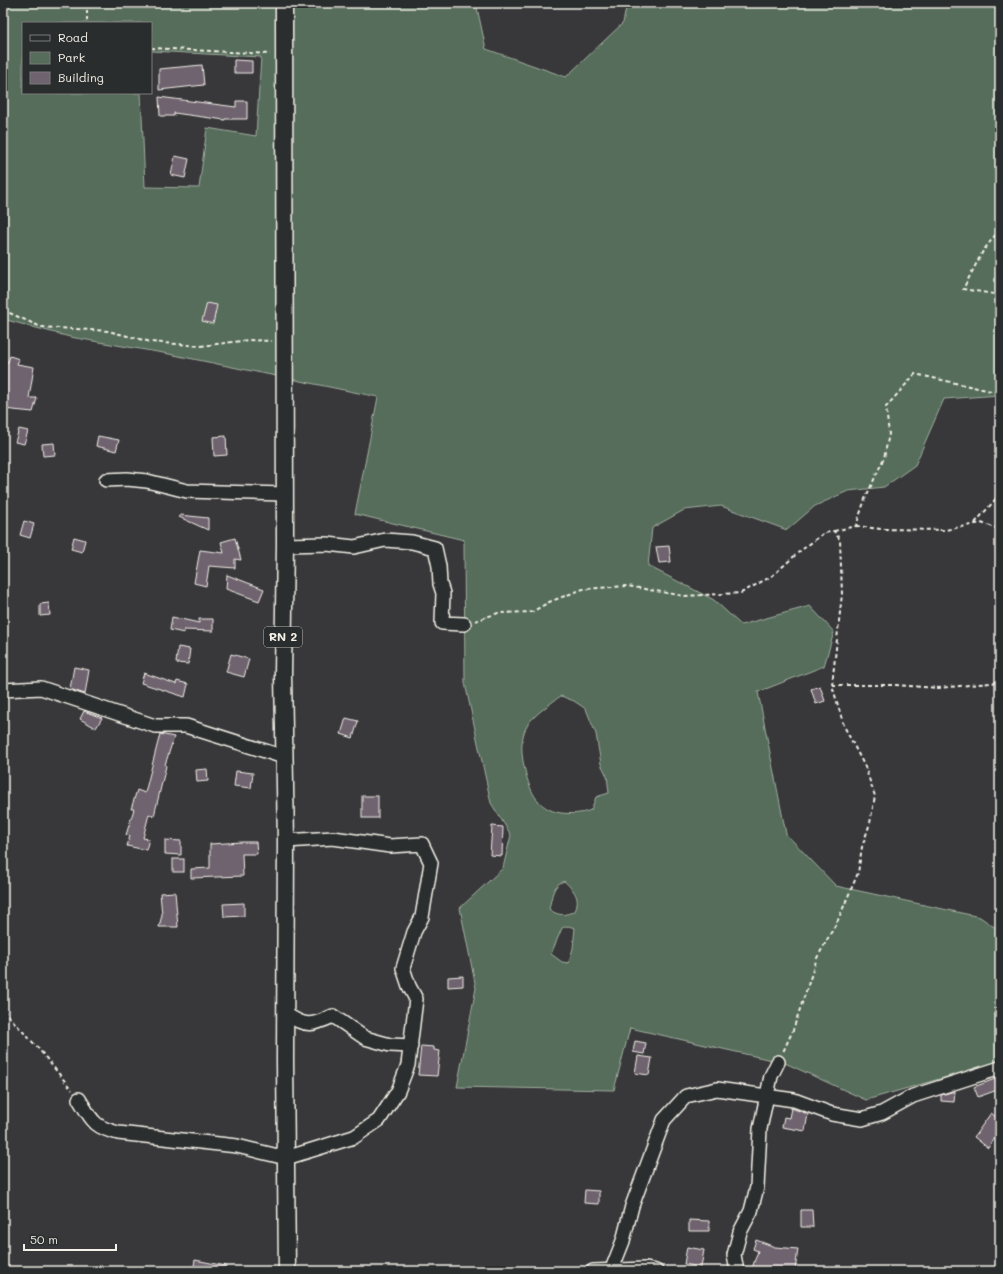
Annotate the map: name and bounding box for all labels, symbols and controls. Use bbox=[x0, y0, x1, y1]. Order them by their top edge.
legend bbox=[22, 22, 152, 94]
text: Road bbox=[58, 29, 88, 45]
text: Park bbox=[58, 49, 85, 65]
text: Building bbox=[58, 69, 104, 85]
road number: RN 2 bbox=[264, 627, 302, 647]
scale bar bbox=[24, 1226, 116, 1252]
text: 50 m bbox=[30, 1231, 58, 1247]

